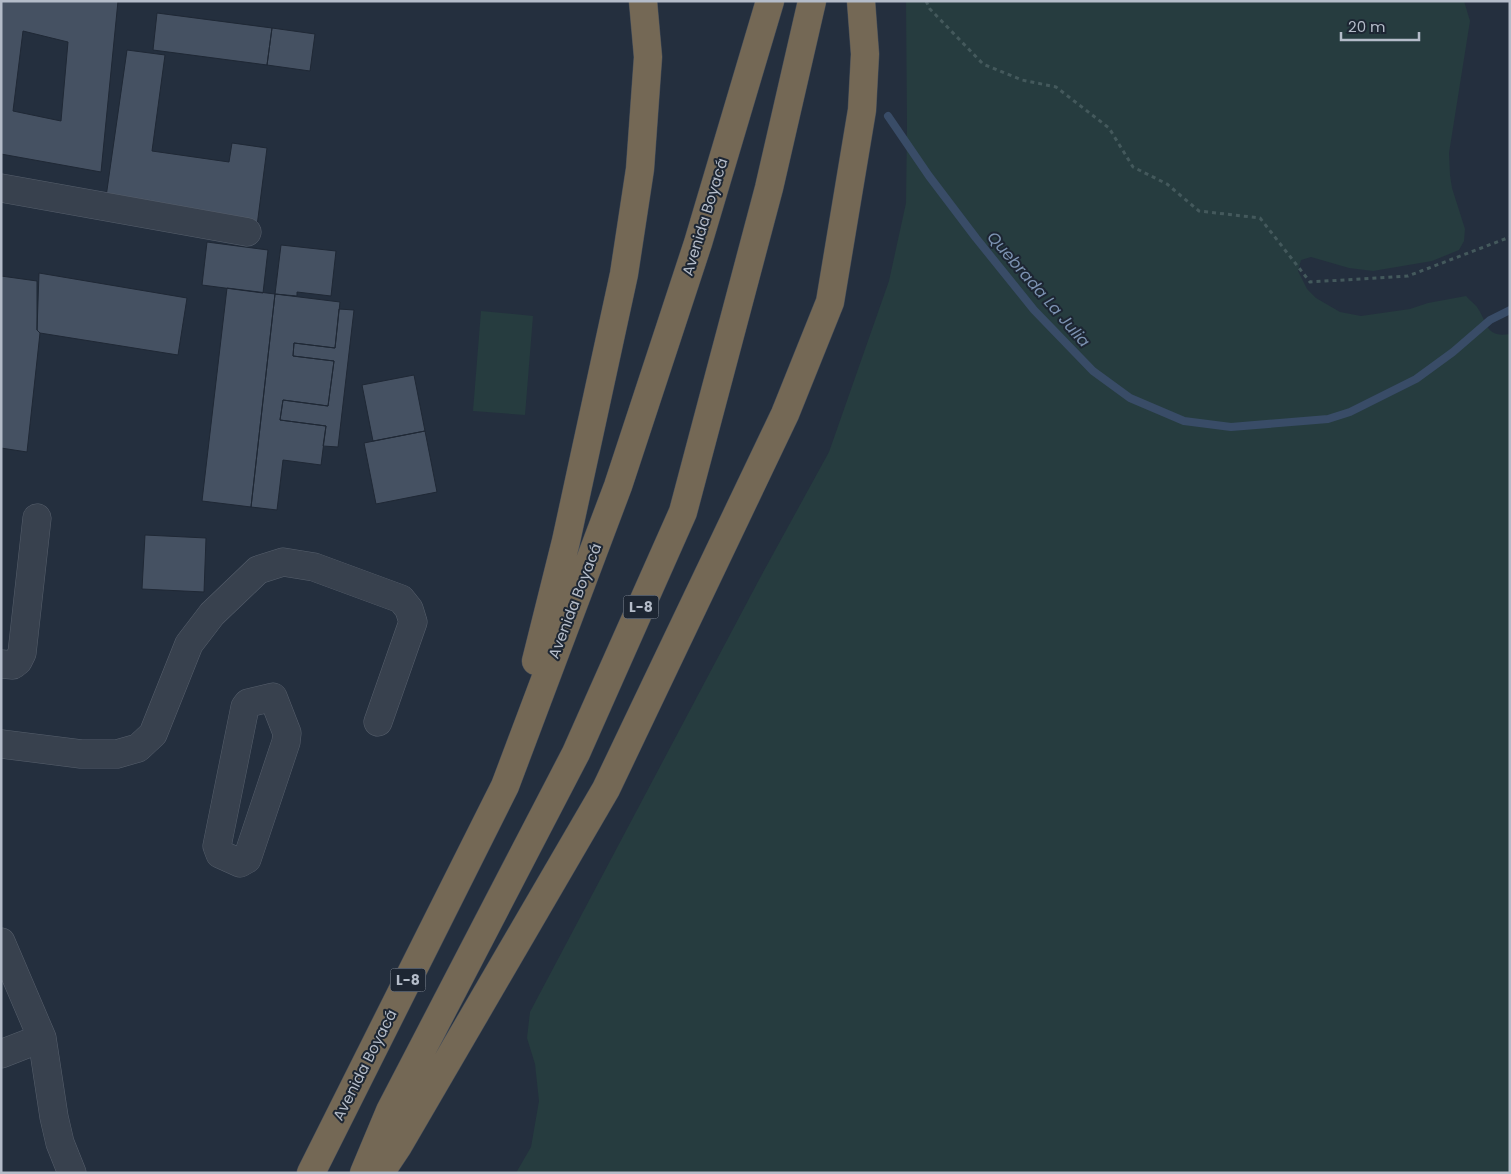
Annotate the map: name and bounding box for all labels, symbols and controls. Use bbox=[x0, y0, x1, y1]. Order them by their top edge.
scale bar bbox=[1341, 10, 1418, 42]
text: 20 m bbox=[1348, 16, 1386, 37]
street label: Avenida Boyacá bbox=[677, 155, 732, 278]
water label: Quebrada La Julia bbox=[982, 226, 1096, 352]
street label: Avenida Boyacá bbox=[543, 540, 606, 662]
road number: L-8 bbox=[624, 596, 658, 618]
road number: L-8 bbox=[390, 968, 426, 992]
street label: Avenida Boyacá bbox=[327, 1006, 402, 1124]

